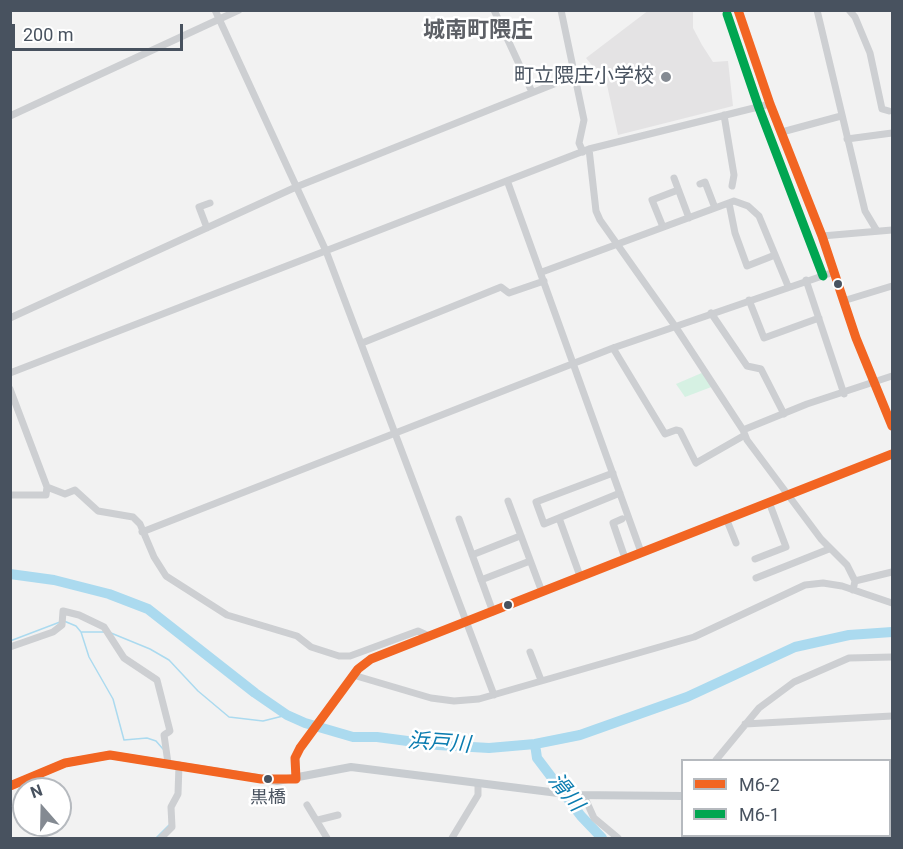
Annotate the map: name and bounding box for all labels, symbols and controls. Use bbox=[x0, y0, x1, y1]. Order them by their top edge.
scale bar bbox=[15, 12, 186, 50]
district label: 城南町隈庄 bbox=[423, 18, 533, 44]
text: 200 m bbox=[23, 24, 74, 45]
place label: 町立隈庄小学校 bbox=[514, 65, 654, 89]
marker: 町立隈庄小学校 bbox=[659, 70, 673, 84]
unlabelled marker bbox=[832, 278, 844, 290]
unlabelled marker bbox=[502, 599, 514, 611]
water label: 浜戸川 bbox=[407, 729, 471, 759]
legend bbox=[681, 759, 891, 837]
water label: 滑川 bbox=[542, 769, 588, 817]
marker: 黒橋 bbox=[262, 773, 274, 785]
text: M6-2 bbox=[739, 774, 780, 795]
north arrow bbox=[12, 777, 72, 837]
text: N bbox=[28, 781, 45, 802]
place label: 黒橋 bbox=[250, 787, 286, 809]
text: M6-1 bbox=[739, 804, 780, 825]

